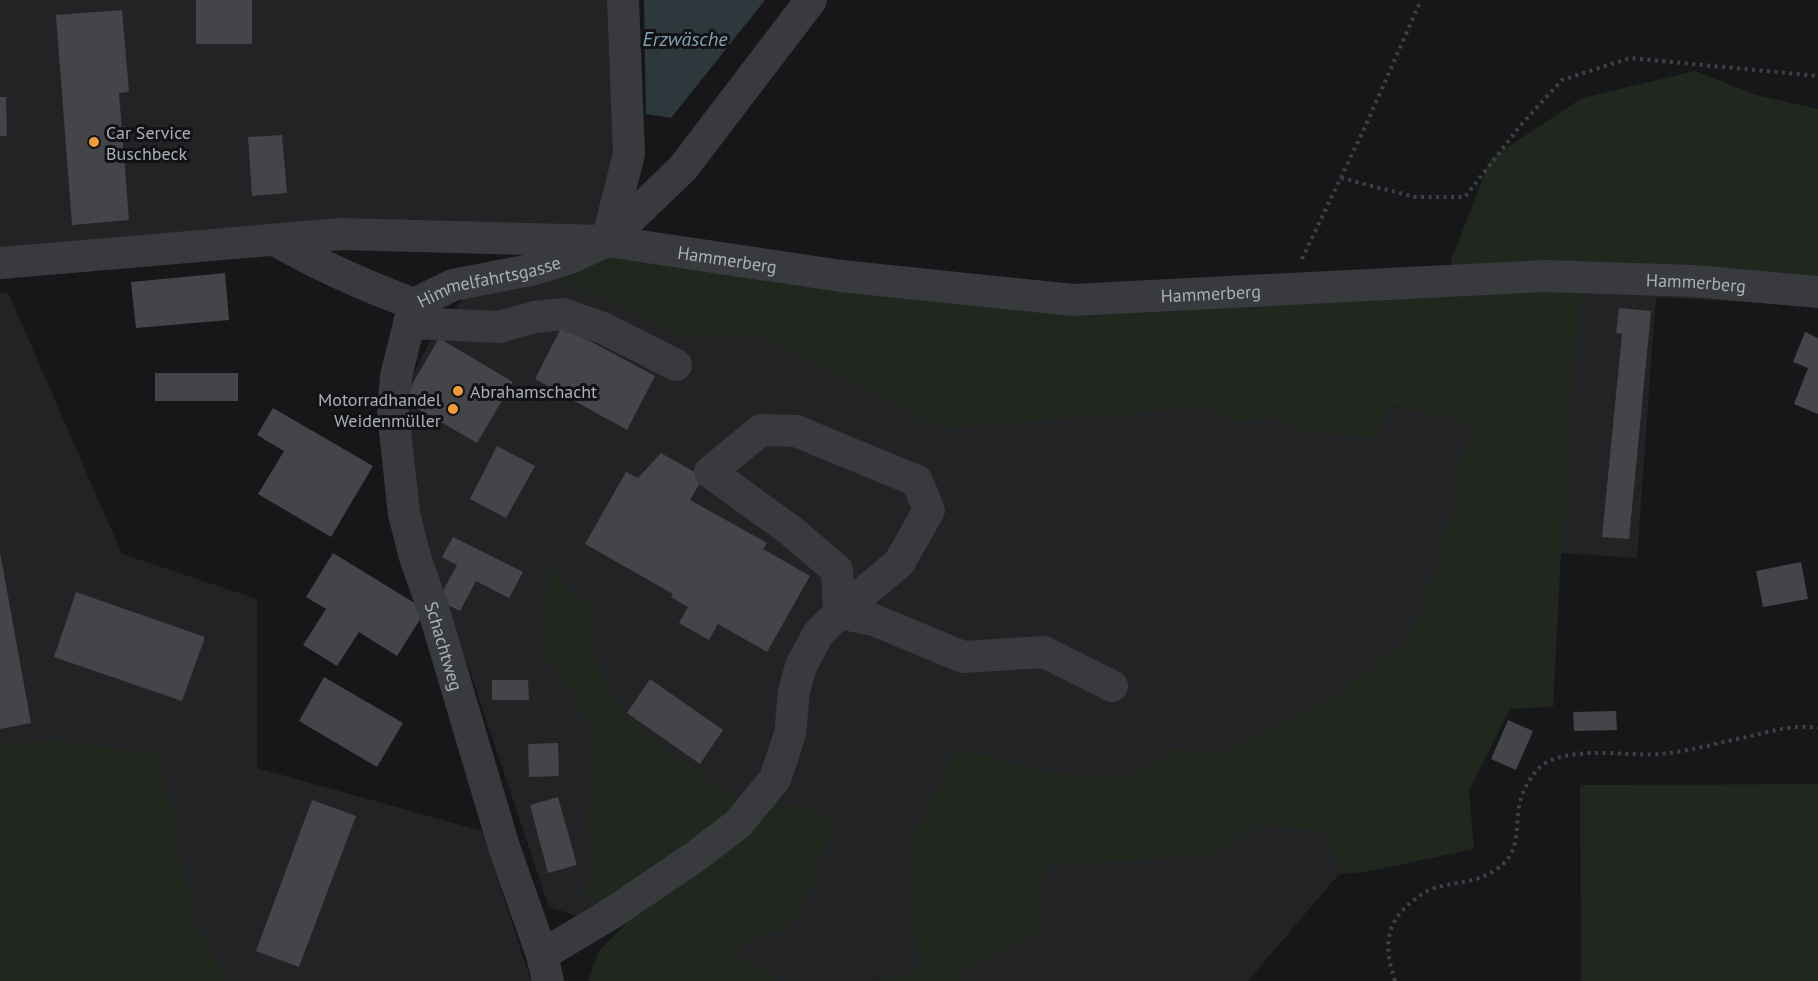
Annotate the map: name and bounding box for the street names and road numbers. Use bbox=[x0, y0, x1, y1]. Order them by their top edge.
street label: Hammerberg bbox=[676, 240, 779, 278]
street label: Himmelfahrtsgasse bbox=[413, 250, 563, 312]
street label: Hammerberg bbox=[1646, 268, 1747, 297]
street label: Hammerberg bbox=[1160, 279, 1261, 307]
street label: Schachtweg bbox=[420, 598, 469, 693]

